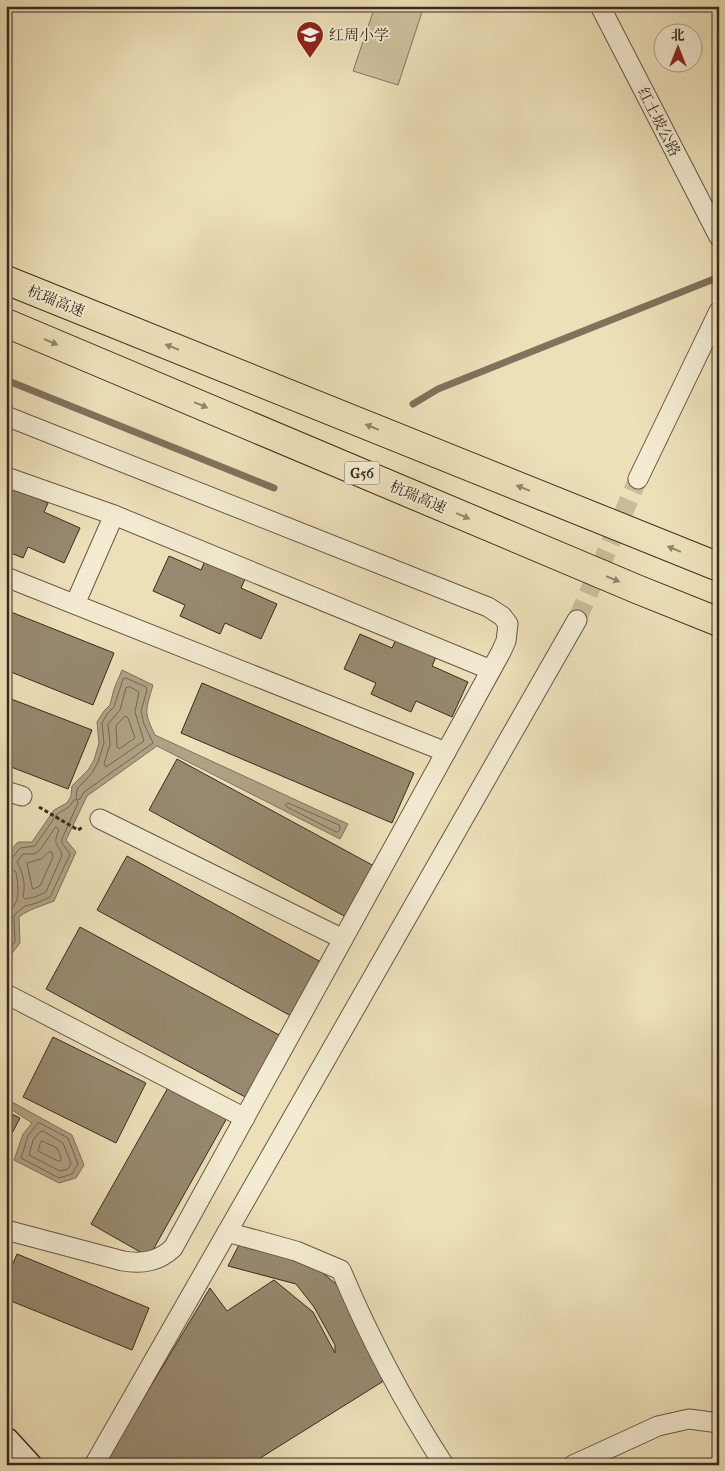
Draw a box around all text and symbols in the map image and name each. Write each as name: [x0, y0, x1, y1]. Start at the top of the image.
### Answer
school or university icon: 红周小学: [295, 20, 325, 59]
north arrow: [652, 22, 702, 72]
place label: 红周小学: [329, 26, 389, 44]
text: 北: [671, 27, 685, 44]
street label: 红土坡公路: [634, 84, 684, 160]
street label: 杭瑞高速: [25, 281, 87, 321]
one-way arrow: [44, 339, 58, 347]
one-way arrow: [165, 343, 180, 350]
one-way arrow: [194, 402, 208, 410]
one-way arrow: [365, 423, 379, 431]
road number: G56: [344, 462, 380, 484]
street label: 杭瑞高速: [387, 477, 449, 517]
one-way arrow: [515, 484, 530, 492]
one-way arrow: [456, 513, 471, 521]
one-way arrow: [666, 544, 681, 552]
one-way arrow: [606, 576, 620, 584]

